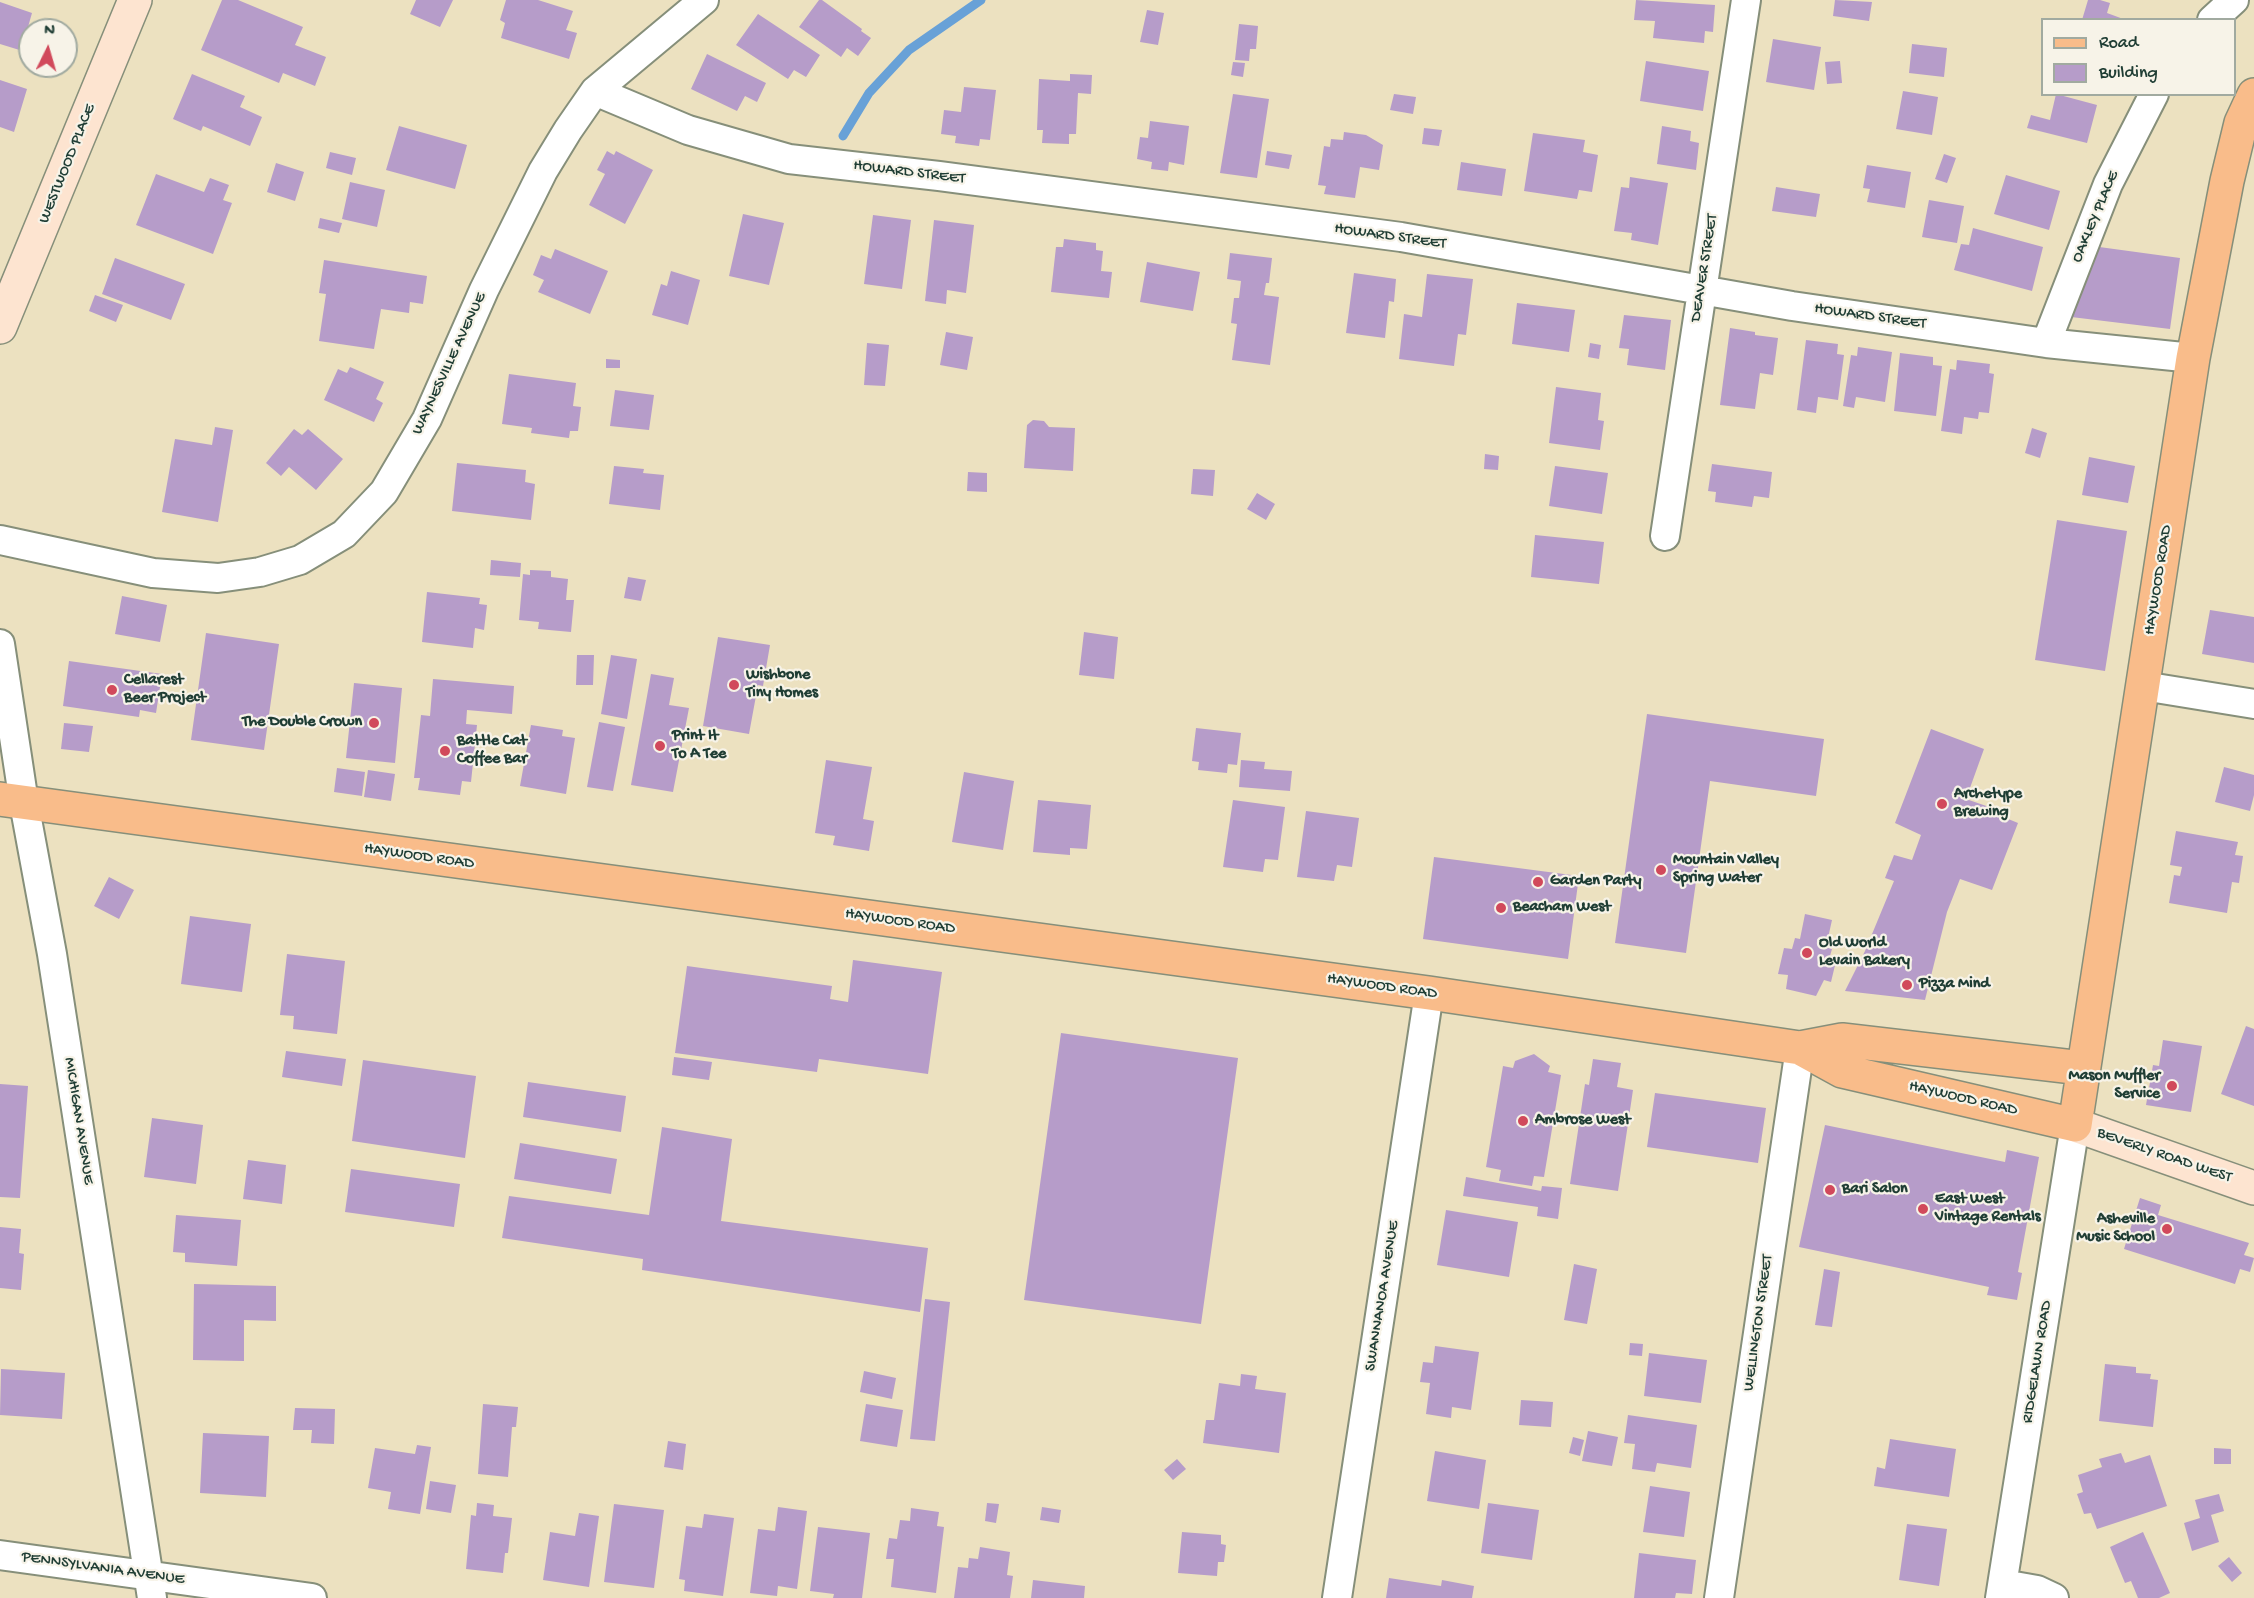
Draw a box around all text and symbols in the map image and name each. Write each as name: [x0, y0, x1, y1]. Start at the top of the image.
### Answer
north arrow: [18, 18, 78, 78]
legend: [2041, 18, 2236, 96]
text: N: [43, 22, 55, 41]
text: Road: [2099, 33, 2138, 54]
text: Building: [2099, 63, 2158, 84]
street label: WESTWOOD PLACE: [35, 102, 101, 226]
street label: HOWARD STREET: [852, 157, 966, 189]
street label: OAKLEY PLACE: [2068, 168, 2124, 266]
street label: DEAVER STREET: [1687, 213, 1723, 323]
street label: HOWARD STREET: [1333, 220, 1447, 254]
street label: WAYNESVILLE AVENUE: [409, 290, 491, 438]
street label: HOWARD STREET: [1813, 300, 1927, 334]
street label: HAYWOOD ROAD: [2141, 524, 2177, 636]
place label: Wishbone Tiny Homes: [746, 666, 818, 704]
place label: Cellarest Beer Project: [124, 671, 206, 709]
marker: Wishbone Tiny Homes: [727, 678, 741, 692]
marker: Cellarest Beer Project: [105, 683, 119, 697]
place label: The Double Crown: [242, 713, 362, 733]
marker: The Double Crown: [367, 716, 381, 730]
place label: Print It To A Tee: [672, 727, 726, 765]
place label: Battle Cat Coffee Bar: [457, 732, 527, 770]
marker: Print It To A Tee: [653, 739, 667, 753]
marker: Battle Cat Coffee Bar: [438, 744, 452, 758]
place label: Archetype Brewing: [1954, 785, 2022, 823]
marker: Archetype Brewing: [1935, 797, 1949, 811]
street label: HAYWOOD ROAD: [363, 840, 475, 874]
place label: Mountain Valley Spring Water: [1673, 851, 1779, 889]
marker: Mountain Valley Spring Water: [1654, 863, 1668, 877]
place label: Garden Party: [1550, 872, 1641, 892]
marker: Garden Party: [1531, 875, 1545, 889]
place label: Beacham West: [1513, 898, 1611, 918]
marker: Beacham West: [1494, 901, 1508, 915]
street label: HAYWOOD ROAD: [844, 905, 956, 939]
place label: Old World Levain Bakery: [1819, 934, 1910, 972]
marker: Old World Levain Bakery: [1800, 946, 1814, 960]
street label: HAYWOOD ROAD: [1326, 970, 1438, 1004]
place label: Pizza Mind: [1919, 975, 1990, 995]
marker: Pizza Mind: [1900, 978, 1914, 992]
street label: MICHIGAN AVENUE: [58, 1056, 98, 1186]
place label: Mason Muffler Service: [2069, 1067, 2160, 1105]
street label: HAYWOOD ROAD: [1907, 1077, 2019, 1121]
marker: Mason Muffler Service: [2165, 1079, 2179, 1093]
place label: Ambrose West: [1535, 1111, 1630, 1131]
marker: Ambrose West: [1516, 1114, 1530, 1128]
street label: BEVERLY ROAD WEST: [2094, 1124, 2234, 1188]
place label: Bari Salon: [1842, 1180, 1908, 1200]
marker: Bari Salon: [1823, 1183, 1837, 1197]
place label: East West Vintage Rentals: [1935, 1190, 2041, 1228]
marker: East West Vintage Rentals: [1916, 1202, 1930, 1216]
place label: Asheville Music School: [2076, 1210, 2155, 1248]
street label: SWANNANOA AVENUE: [1362, 1219, 1404, 1373]
marker: Asheville Music School: [2160, 1222, 2174, 1236]
street label: WELLINGTON STREET: [1740, 1253, 1778, 1393]
street label: RIDGELAWN ROAD: [2019, 1299, 2057, 1425]
street label: PENNSYLVANIA AVENUE: [20, 1548, 186, 1590]

